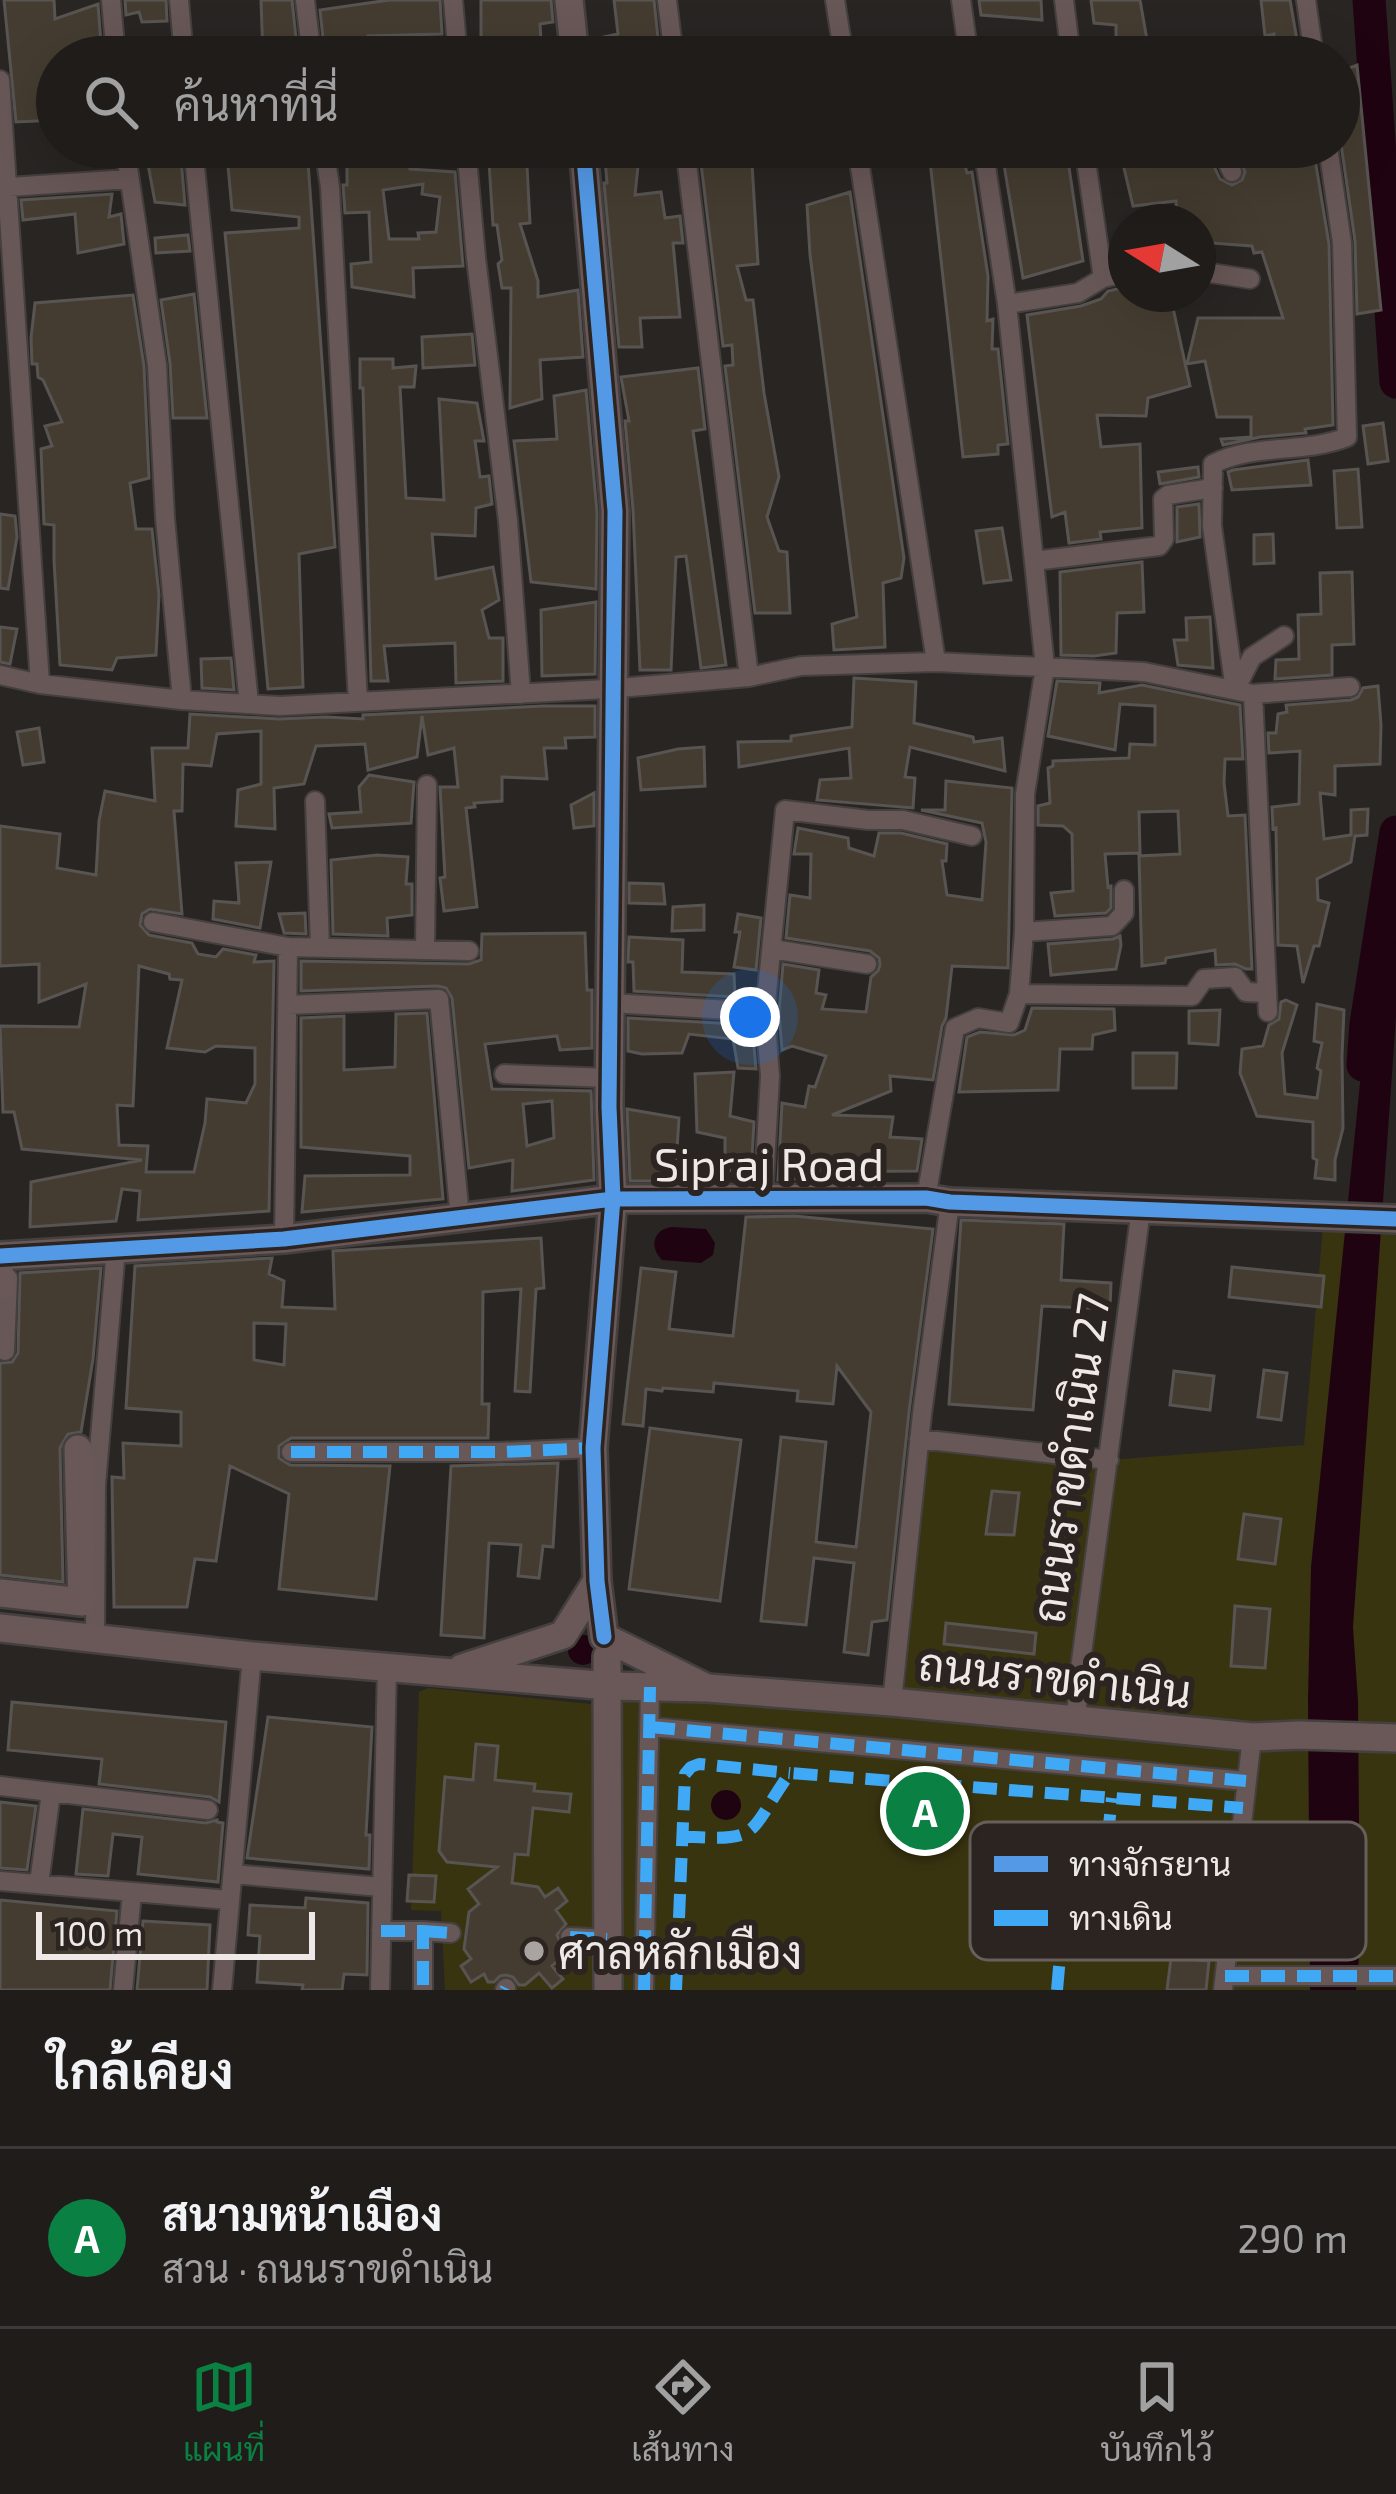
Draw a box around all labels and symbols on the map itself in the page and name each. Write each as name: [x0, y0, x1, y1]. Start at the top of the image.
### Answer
north arrow: [1108, 204, 1216, 312]
your location: [720, 987, 780, 1047]
street label: Sipraj Road: [654, 1136, 884, 1191]
street label: ถนนราขดำเนิน 27: [1019, 1290, 1119, 1626]
street label: ถนนราขดำเนิน: [916, 1635, 1194, 1717]
pin: A: [886, 1766, 964, 1856]
legend: [970, 1822, 1366, 1960]
text: ทางจักรยาน: [1069, 1843, 1231, 1883]
text: ทางเดิน: [1069, 1897, 1172, 1937]
scale bar: [36, 1906, 315, 1959]
place label: ศาลหลักเมือง: [558, 1924, 802, 1978]
marker: ศาลหลักเมือง: [521, 1938, 547, 1964]

